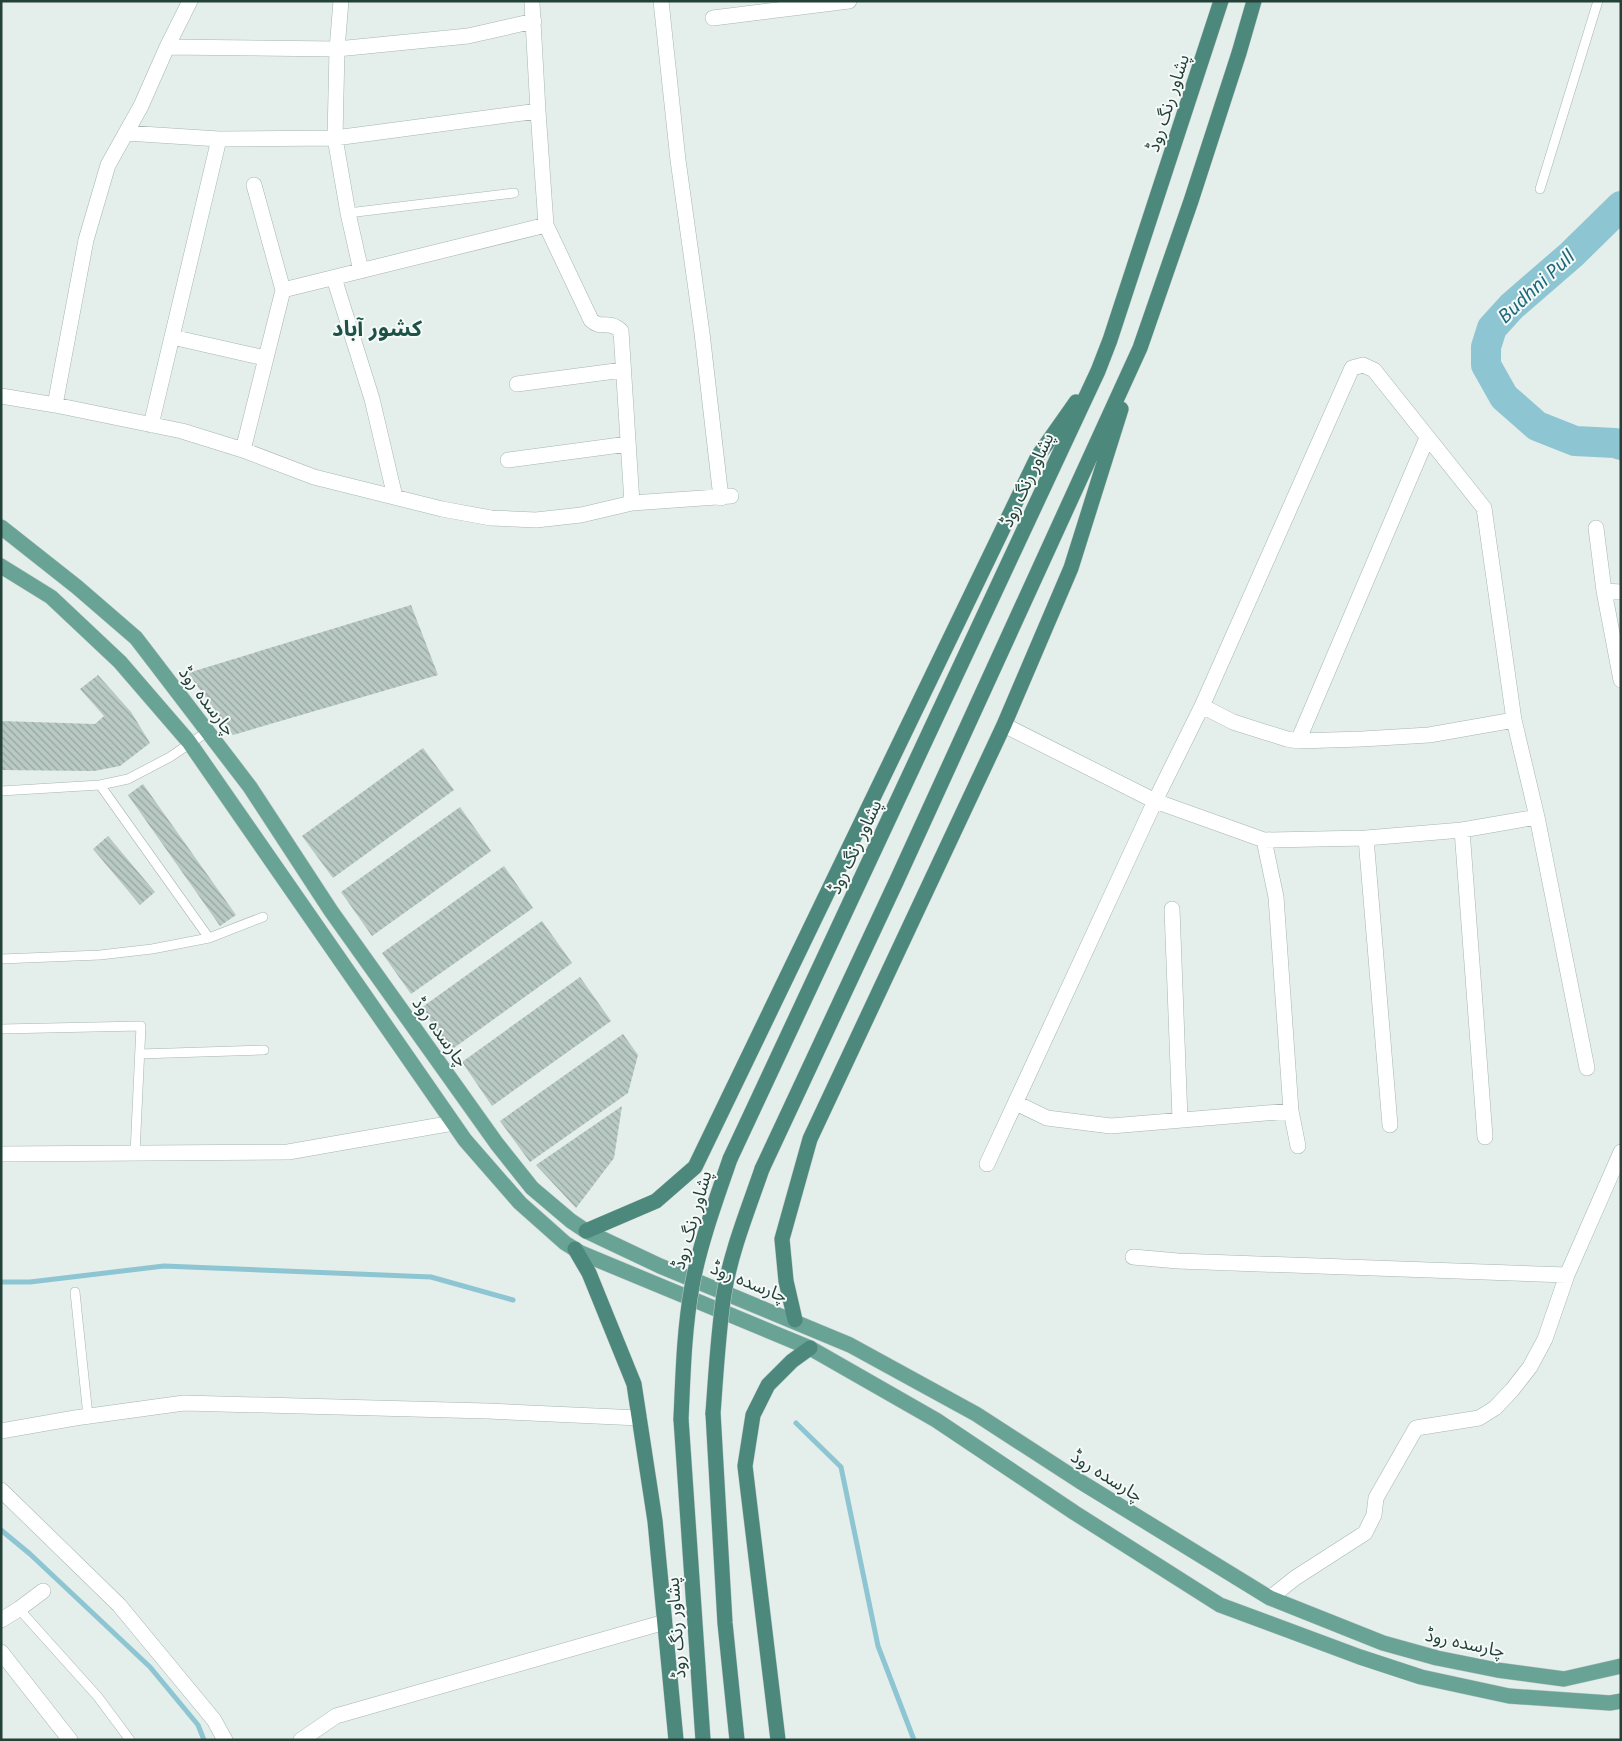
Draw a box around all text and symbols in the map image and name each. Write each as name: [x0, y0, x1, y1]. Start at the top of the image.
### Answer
street label: پشاور رنگ روڈ: [1140, 51, 1194, 155]
water label: Budhni Pull: [1492, 243, 1581, 329]
district label: کشور آباد: [332, 312, 423, 342]
street label: پشاور رنگ روڈ: [994, 428, 1059, 531]
street label: چارسدہ روڈ: [174, 661, 242, 740]
street label: پشاور رنگ روڈ: [822, 795, 887, 898]
street label: چارسدہ روڈ: [407, 992, 474, 1071]
street label: پشاور رنگ روڈ: [665, 1168, 717, 1272]
street label: چارسدہ روڈ: [707, 1255, 791, 1307]
street label: چارسدہ روڈ: [1067, 1444, 1148, 1507]
street label: پشاور رنگ روڈ: [659, 1577, 691, 1680]
street label: چارسدہ روڈ: [1423, 1622, 1507, 1662]

